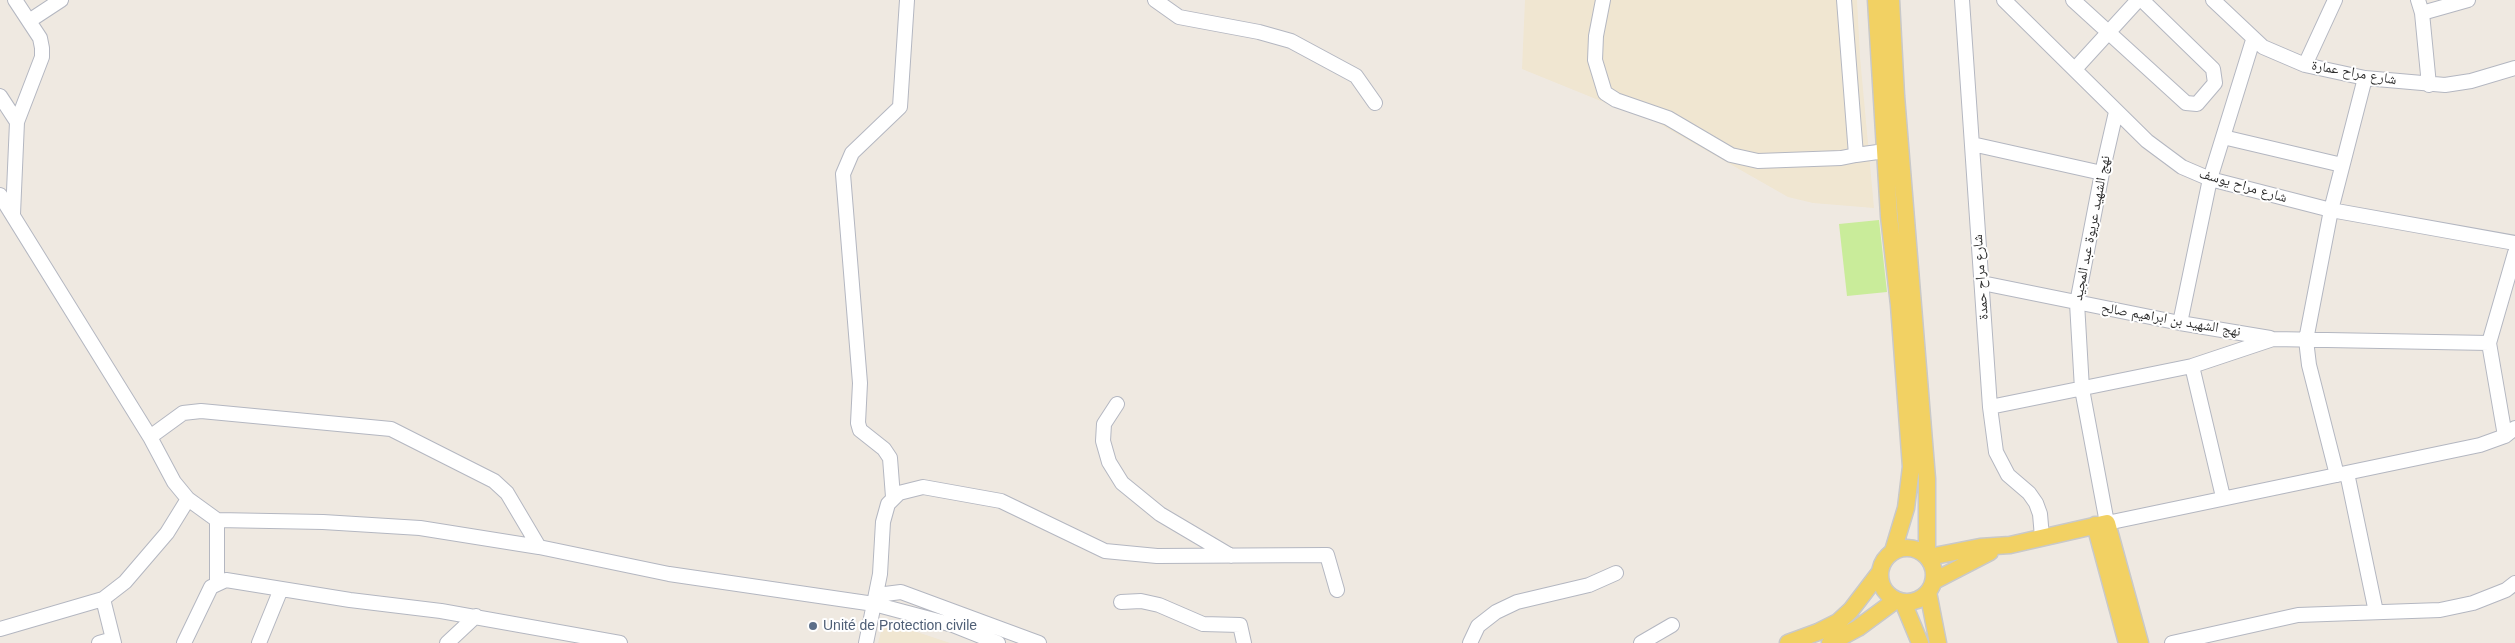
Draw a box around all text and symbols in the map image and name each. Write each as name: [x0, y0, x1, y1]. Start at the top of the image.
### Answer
street label: شارع مراح عمارة: [2310, 57, 2398, 89]
street label: نهج الشهيد عريوة عبد المجيد: [2070, 154, 2114, 302]
street label: شارع مراح يوسف: [2197, 165, 2289, 207]
street label: شارع مراح حمدة: [1970, 234, 1992, 320]
street label: نهج الشهيد بن ابراهيم صالح: [2100, 299, 2242, 341]
place label: Unité de Protection civile: [823, 618, 977, 634]
marker: Unité de Protection civile: [807, 620, 819, 632]

